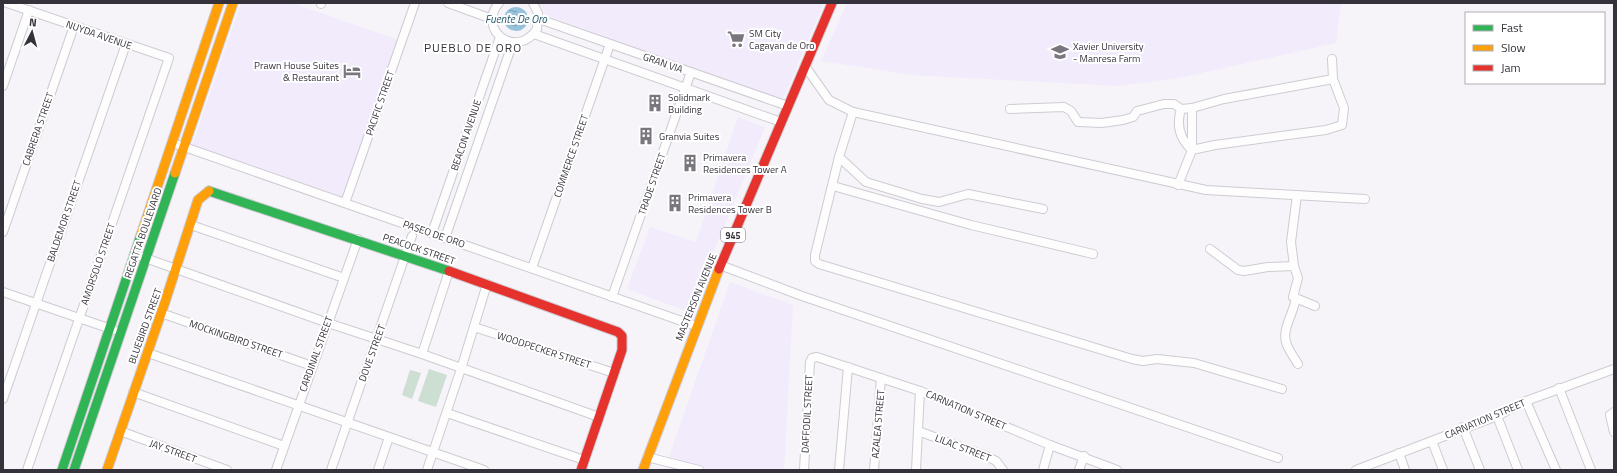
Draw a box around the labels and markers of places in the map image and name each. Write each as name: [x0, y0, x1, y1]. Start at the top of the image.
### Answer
place label: SM City Cagayan de Oro: [749, 26, 815, 53]
supermarket icon: SM City Cagayan de Oro: [726, 29, 746, 49]
place label: Xavier University - Manresa Farm: [1073, 39, 1144, 66]
school or university icon: Xavier University - Manresa Farm: [1050, 42, 1070, 62]
place label: Prawn House Suites & Restaurant: [254, 58, 339, 85]
hotel icon: Prawn House Suites & Restaurant: [342, 61, 362, 81]
place label: Solidmark Building: [668, 90, 710, 117]
building icon: Solidmark Building: [645, 93, 665, 113]
building icon: Granvia Suites: [636, 126, 656, 146]
place label: Granvia Suites: [659, 129, 720, 144]
place label: Primavera Residences Tower A: [703, 150, 787, 177]
building icon: Primavera Residences Tower A: [680, 153, 700, 173]
place label: Primavera Residences Tower B: [688, 190, 772, 217]
building icon: Primavera Residences Tower B: [665, 193, 685, 213]

